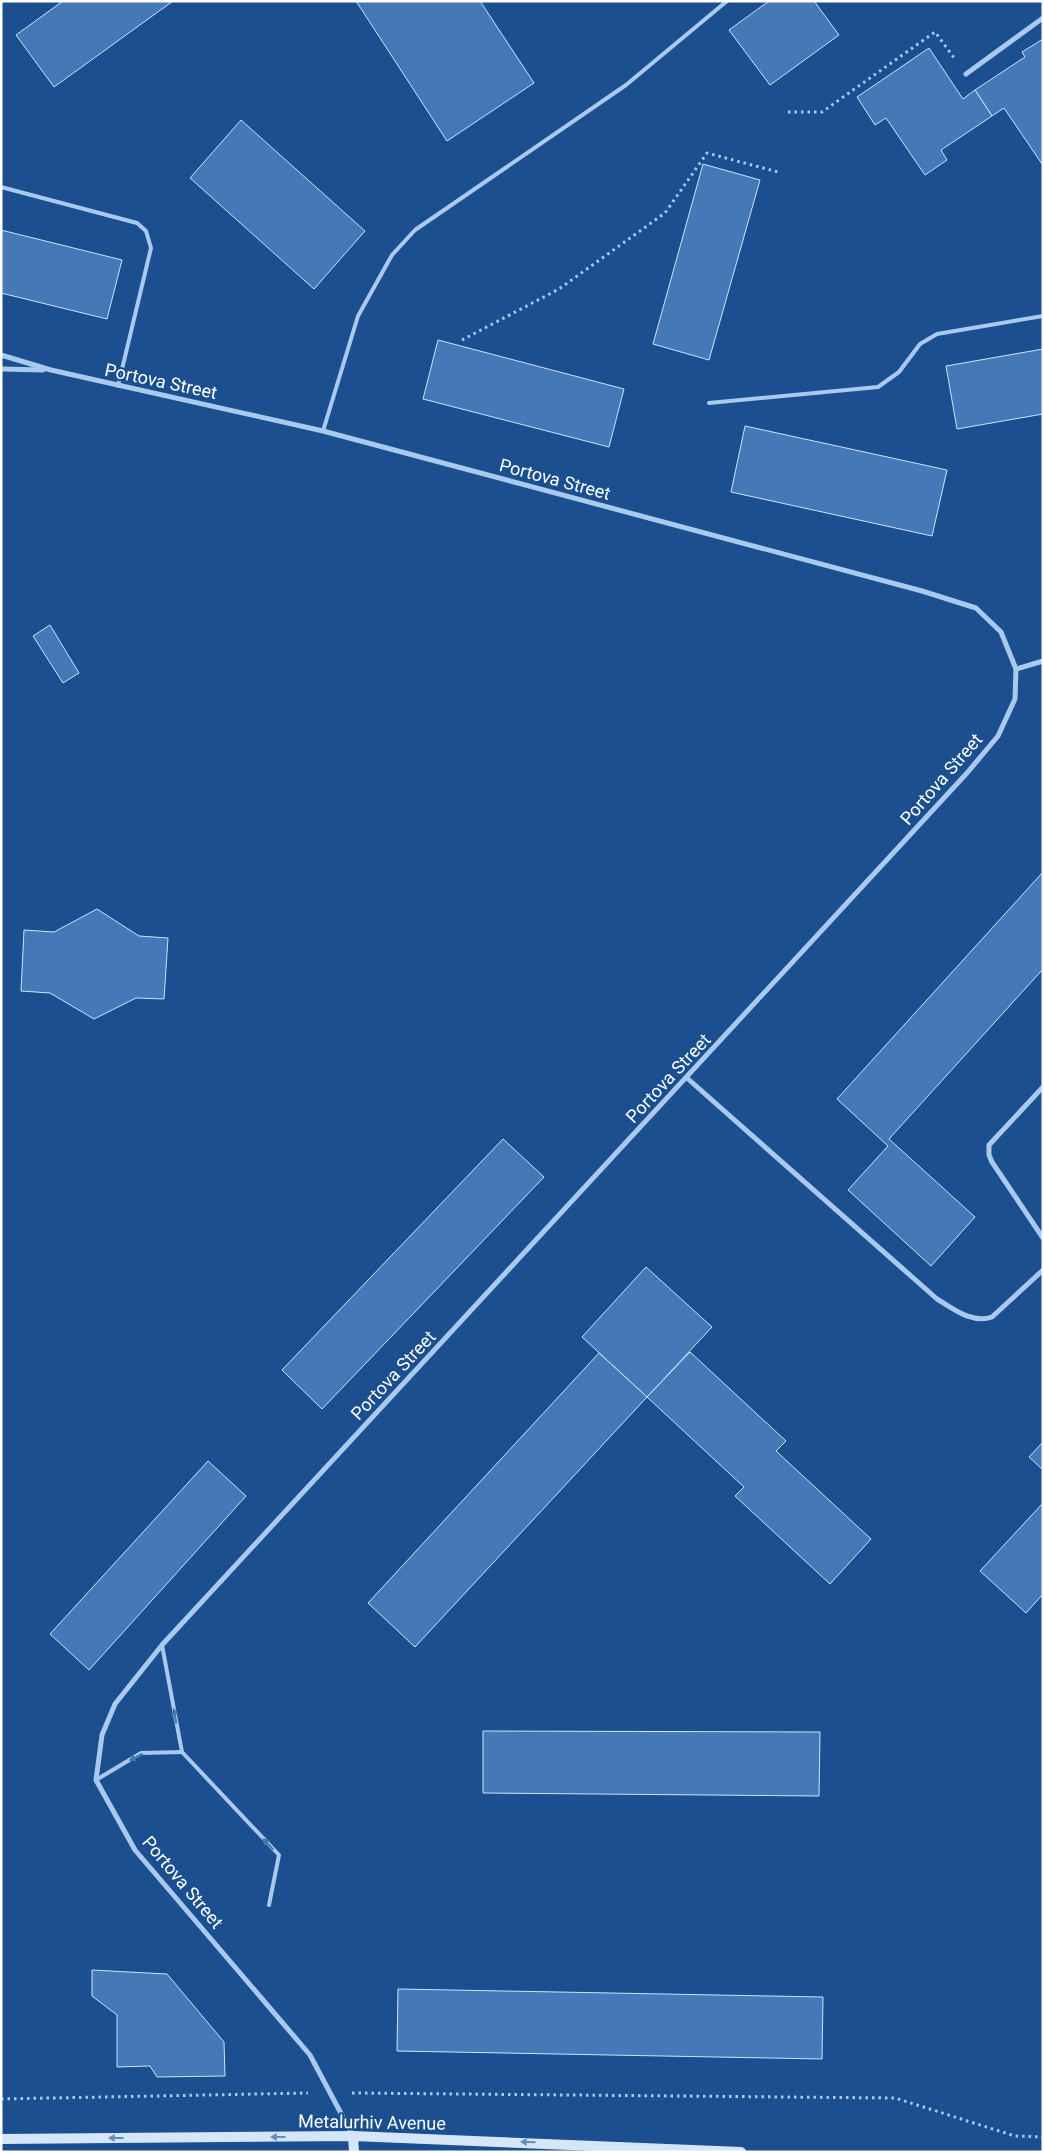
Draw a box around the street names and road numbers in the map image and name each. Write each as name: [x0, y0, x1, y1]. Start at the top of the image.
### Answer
street label: Portova Street: [103, 359, 219, 403]
street label: Portova Street: [497, 454, 613, 504]
street label: Portova Street: [896, 729, 986, 829]
street label: Portova Street: [621, 1029, 715, 1127]
street label: Portova Street: [346, 1326, 440, 1424]
street label: Portova Street: [138, 1831, 228, 1933]
street label: Metalurhiv Avenue: [298, 2110, 446, 2134]

